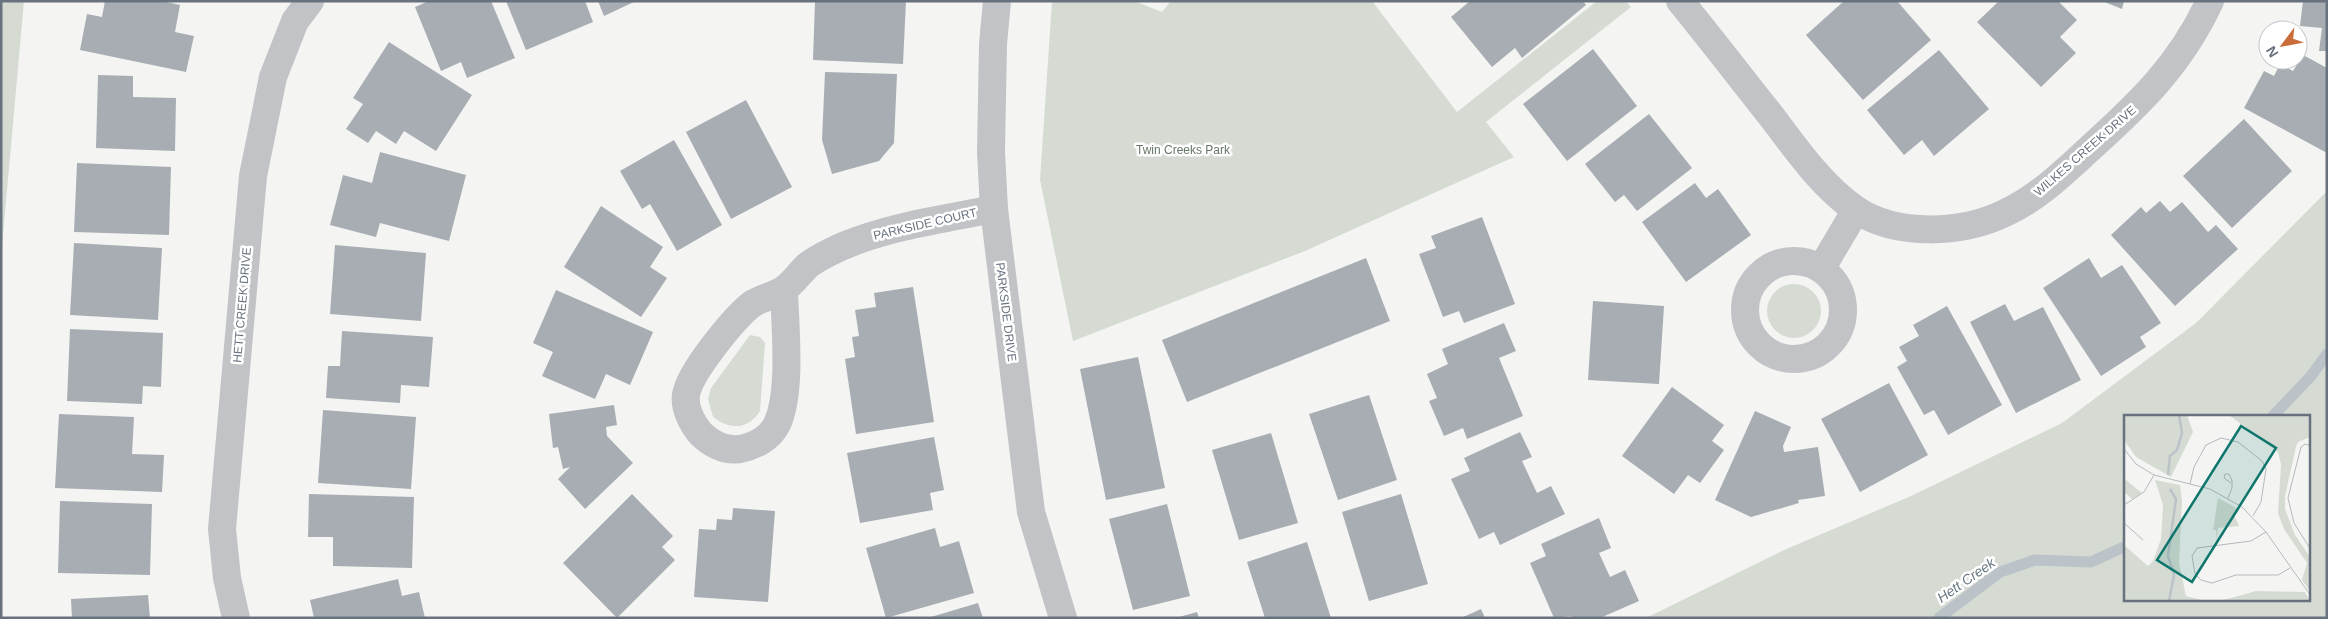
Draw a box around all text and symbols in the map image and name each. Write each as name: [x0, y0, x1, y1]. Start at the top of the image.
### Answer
north arrow: [2258, 20, 2308, 70]
text: N: [2263, 43, 2281, 60]
street label: WILKES CREEK DRIVE: [2031, 103, 2139, 199]
park label: Twin Creeks Park: [1136, 143, 1231, 157]
street label: PARKSIDE COURT: [872, 205, 979, 243]
street label: HETT CREEK DRIVE: [230, 247, 254, 363]
street label: PARKSIDE DRIVE: [993, 262, 1019, 362]
inset map: [2124, 415, 2310, 602]
water label: Hett Creek: [1934, 554, 1999, 606]

